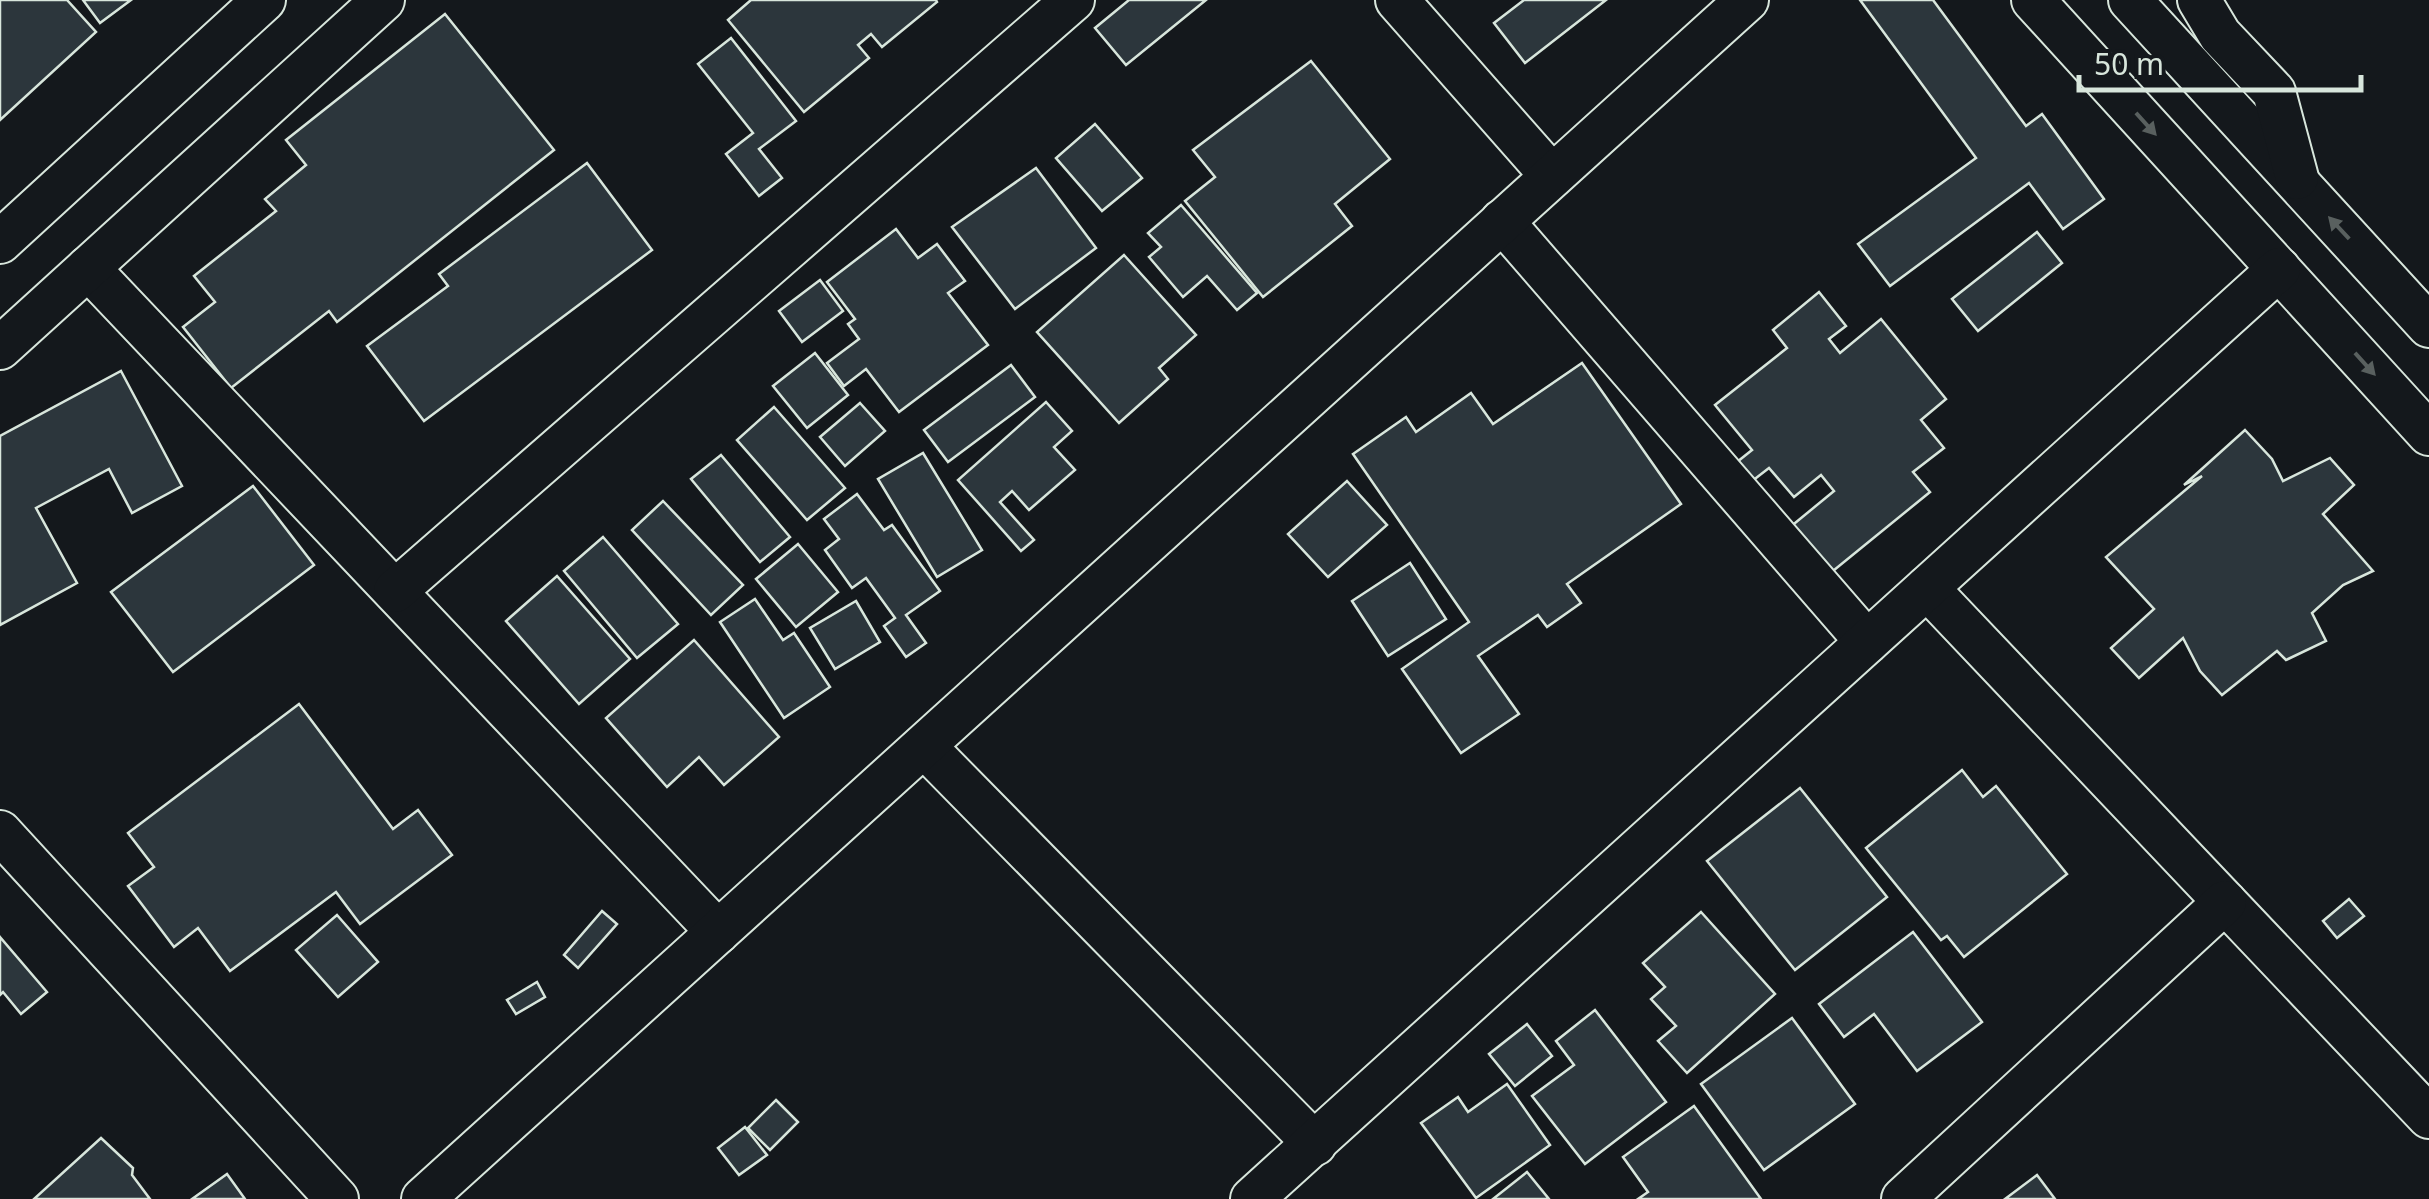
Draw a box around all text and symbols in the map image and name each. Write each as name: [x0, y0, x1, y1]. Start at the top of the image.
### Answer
scale bar: [2079, 30, 2362, 92]
text: 50 m: [2094, 43, 2164, 84]
one-way arrow: [2134, 112, 2157, 136]
one-way arrow: [2329, 216, 2351, 241]
one-way arrow: [2353, 352, 2376, 376]

